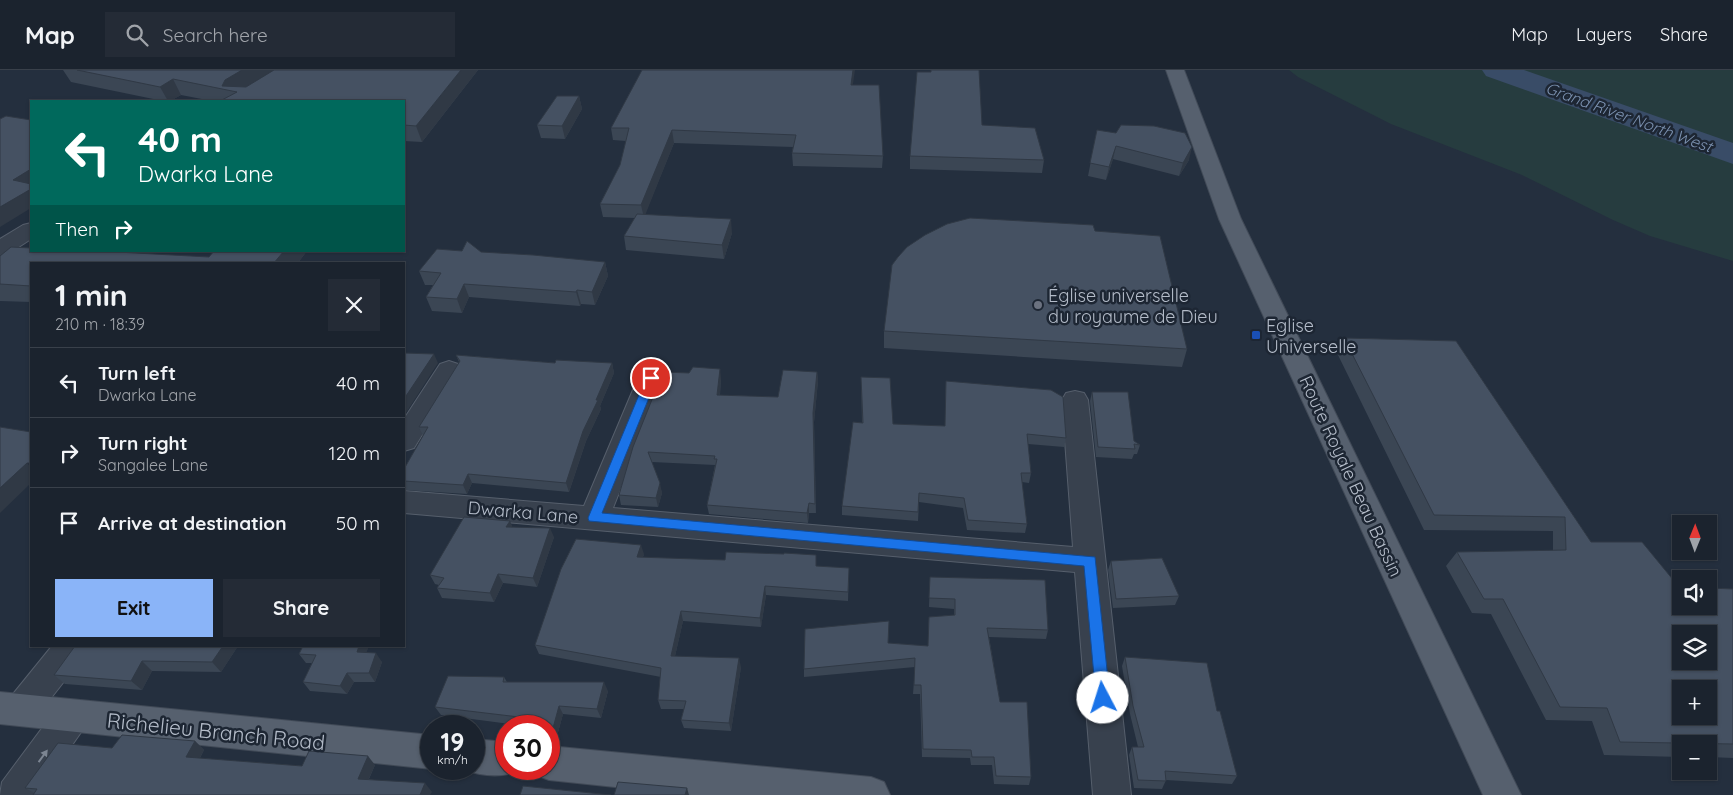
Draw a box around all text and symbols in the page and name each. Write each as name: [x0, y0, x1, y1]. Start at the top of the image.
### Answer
search box: [105, 12, 455, 57]
text: Map: [25, 20, 75, 50]
icon: search: [123, 21, 151, 49]
text: Search here: [163, 23, 268, 47]
text: Map: [1511, 23, 1548, 46]
text: Layers: [1576, 23, 1632, 46]
text: Share: [1660, 23, 1708, 46]
water label: Grand River North West: [1543, 78, 1716, 157]
text: 40 m: [138, 117, 222, 161]
icon: left: [55, 120, 120, 185]
text: Dwarka Lane: [138, 160, 273, 188]
icon: right: [109, 215, 137, 243]
text: Then: [55, 217, 99, 241]
text: 1 min: [55, 276, 128, 314]
button: close: [328, 279, 380, 331]
place label: Église universelle du royaume de Dieu: [1048, 284, 1218, 328]
marker: Église universelle du royaume de Dieu: [1032, 299, 1044, 311]
text: 210 m · 18:39: [55, 314, 145, 334]
place label: Eglise Universelle: [1266, 314, 1357, 358]
marker: Eglise Universelle: [1250, 329, 1262, 341]
pin: [630, 357, 672, 399]
text: Turn left: [98, 361, 176, 385]
icon: arrive: [637, 364, 665, 392]
icon: left: [55, 369, 83, 397]
text: 40 m: [336, 371, 380, 395]
street label: Route Royale Beau Bassin: [1294, 372, 1408, 580]
text: Dwarka Lane: [98, 385, 197, 405]
text: Turn right: [98, 431, 187, 455]
icon: right: [55, 439, 83, 467]
text: 120 m: [329, 441, 380, 465]
text: Sangalee Lane: [98, 455, 208, 475]
street label: Dwarka Lane: [467, 496, 579, 528]
icon: arrive: [55, 509, 83, 537]
text: Arrive at destination: [98, 511, 287, 535]
text: 50 m: [336, 511, 380, 535]
north arrow: [1672, 515, 1718, 560]
map controls: [1672, 515, 1717, 780]
button: sound: [1672, 570, 1717, 615]
button: Exit: [55, 579, 213, 637]
button: Share: [223, 579, 380, 637]
button: layers: [1672, 625, 1717, 670]
position arrow: [1076, 671, 1128, 723]
button: +: [1672, 680, 1717, 725]
street label: Richelieu Branch Road: [106, 707, 326, 755]
speed limit sign: 30: [495, 715, 560, 780]
text: 19: [441, 726, 464, 757]
button: −: [1672, 735, 1717, 780]
one-way arrow: [38, 749, 48, 763]
text: km/h: [437, 752, 468, 767]

